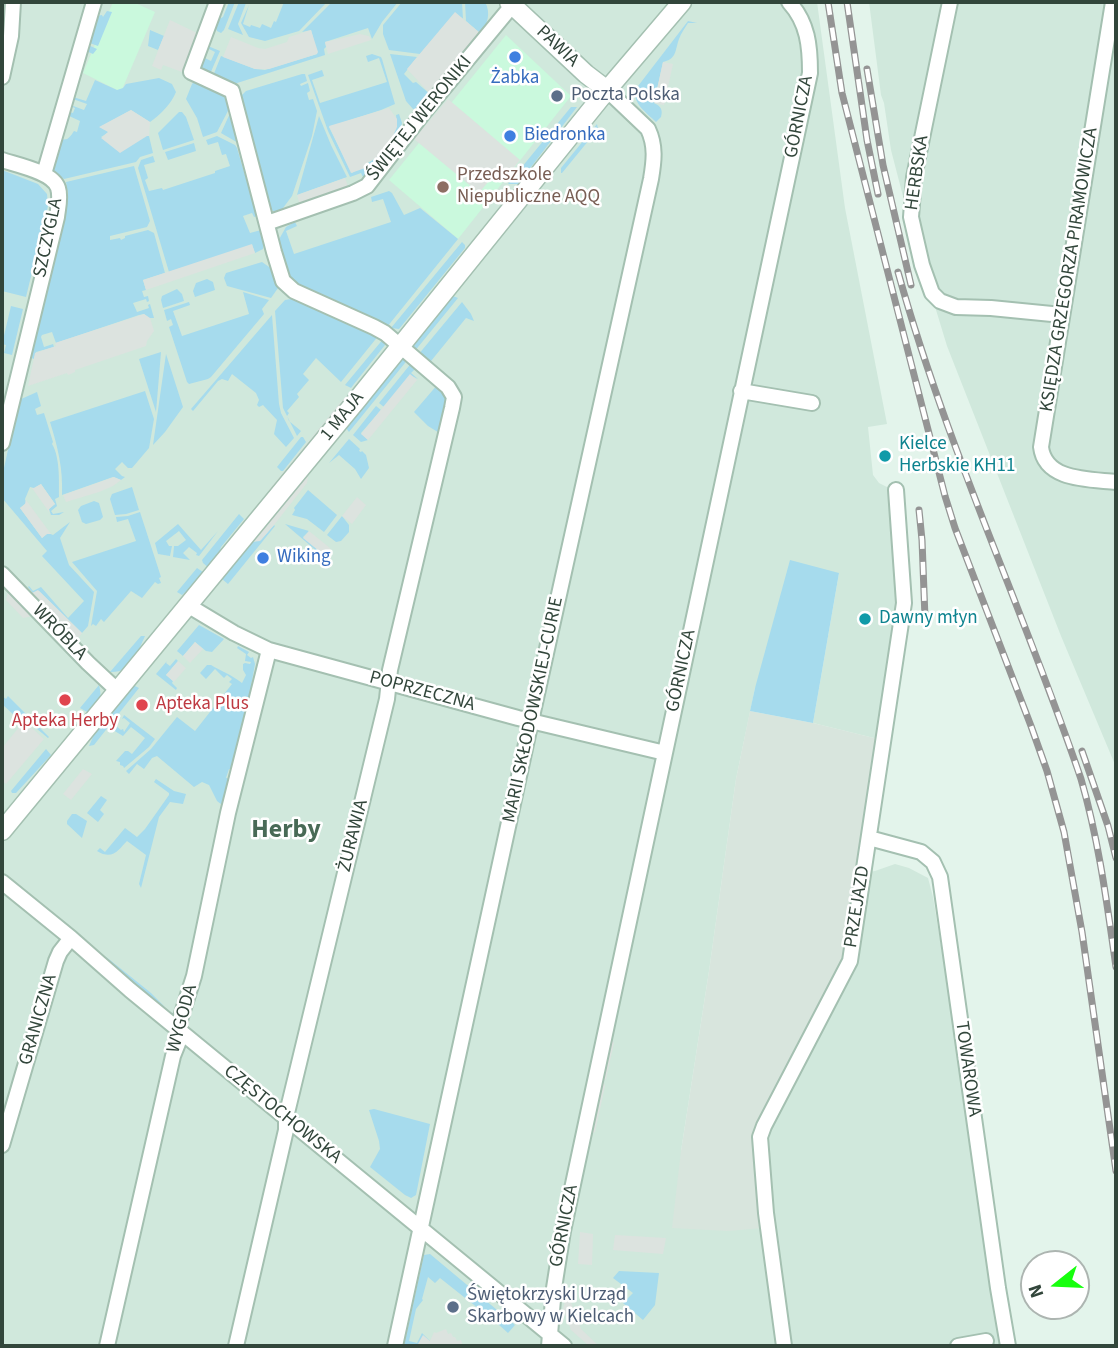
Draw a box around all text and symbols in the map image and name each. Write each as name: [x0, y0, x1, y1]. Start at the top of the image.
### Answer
street label: PAWIA: [531, 21, 583, 73]
marker: Żabka: [507, 49, 523, 65]
street label: ŚWIĘTEJ WERONIKI: [362, 52, 478, 186]
place label: Żabka: [491, 68, 539, 90]
street label: GÓRNICZA: [781, 74, 819, 160]
place label: Poczta Polska: [571, 85, 680, 107]
marker: Poczta Polska: [549, 88, 565, 104]
place label: Biedronka: [524, 125, 606, 147]
street label: KSIĘDZA GRZEGORZA PIRAMOWICZA: [1036, 126, 1104, 414]
marker: Biedronka: [502, 128, 518, 144]
street label: HERBSKA: [901, 134, 935, 212]
place label: Przedszkole Niepubliczne AQQ: [457, 165, 600, 209]
marker: Przedszkole Niepubliczne AQQ: [435, 179, 451, 195]
street label: SZCZYGLA: [29, 196, 69, 280]
street label: 1 MAJA: [316, 388, 370, 446]
place label: Kielce Herbskie KH11: [899, 434, 1015, 478]
marker: Kielce Herbskie KH11: [877, 448, 893, 464]
place label: Wiking: [277, 547, 331, 569]
marker: Wiking: [255, 550, 271, 566]
street label: MARII SKŁODOWSKIEJ-CURIE: [499, 595, 569, 825]
street label: WRÓBLA: [27, 600, 91, 666]
place label: Dawny młyn: [879, 608, 978, 630]
marker: Dawny młyn: [857, 611, 873, 627]
street label: GÓRNICZA: [662, 628, 702, 714]
street label: POPRZECZNA: [367, 667, 477, 717]
marker: Apteka Herby: [57, 692, 73, 708]
place label: Apteka Plus: [156, 694, 249, 716]
marker: Apteka Plus: [134, 697, 150, 713]
place label: Apteka Herby: [12, 711, 118, 733]
street label: ŻURAWIA: [334, 798, 374, 874]
district label: Herby: [251, 815, 321, 847]
street label: PRZEJAZD: [840, 864, 876, 950]
street label: GRANICZNA: [15, 972, 63, 1068]
street label: WYGODA: [163, 982, 203, 1056]
street label: TOWAROWA: [949, 1020, 985, 1118]
street label: CZĘSTOCHOWSKA: [219, 1061, 345, 1169]
street label: GÓRNICZA: [546, 1183, 584, 1269]
north arrow: [1020, 1250, 1090, 1320]
text: N: [1022, 1281, 1051, 1301]
place label: Świętokrzyski Urząd Skarbowy w Kielcach: [467, 1285, 634, 1329]
marker: Świętokrzyski Urząd Skarbowy w Kielcach: [445, 1299, 461, 1315]

